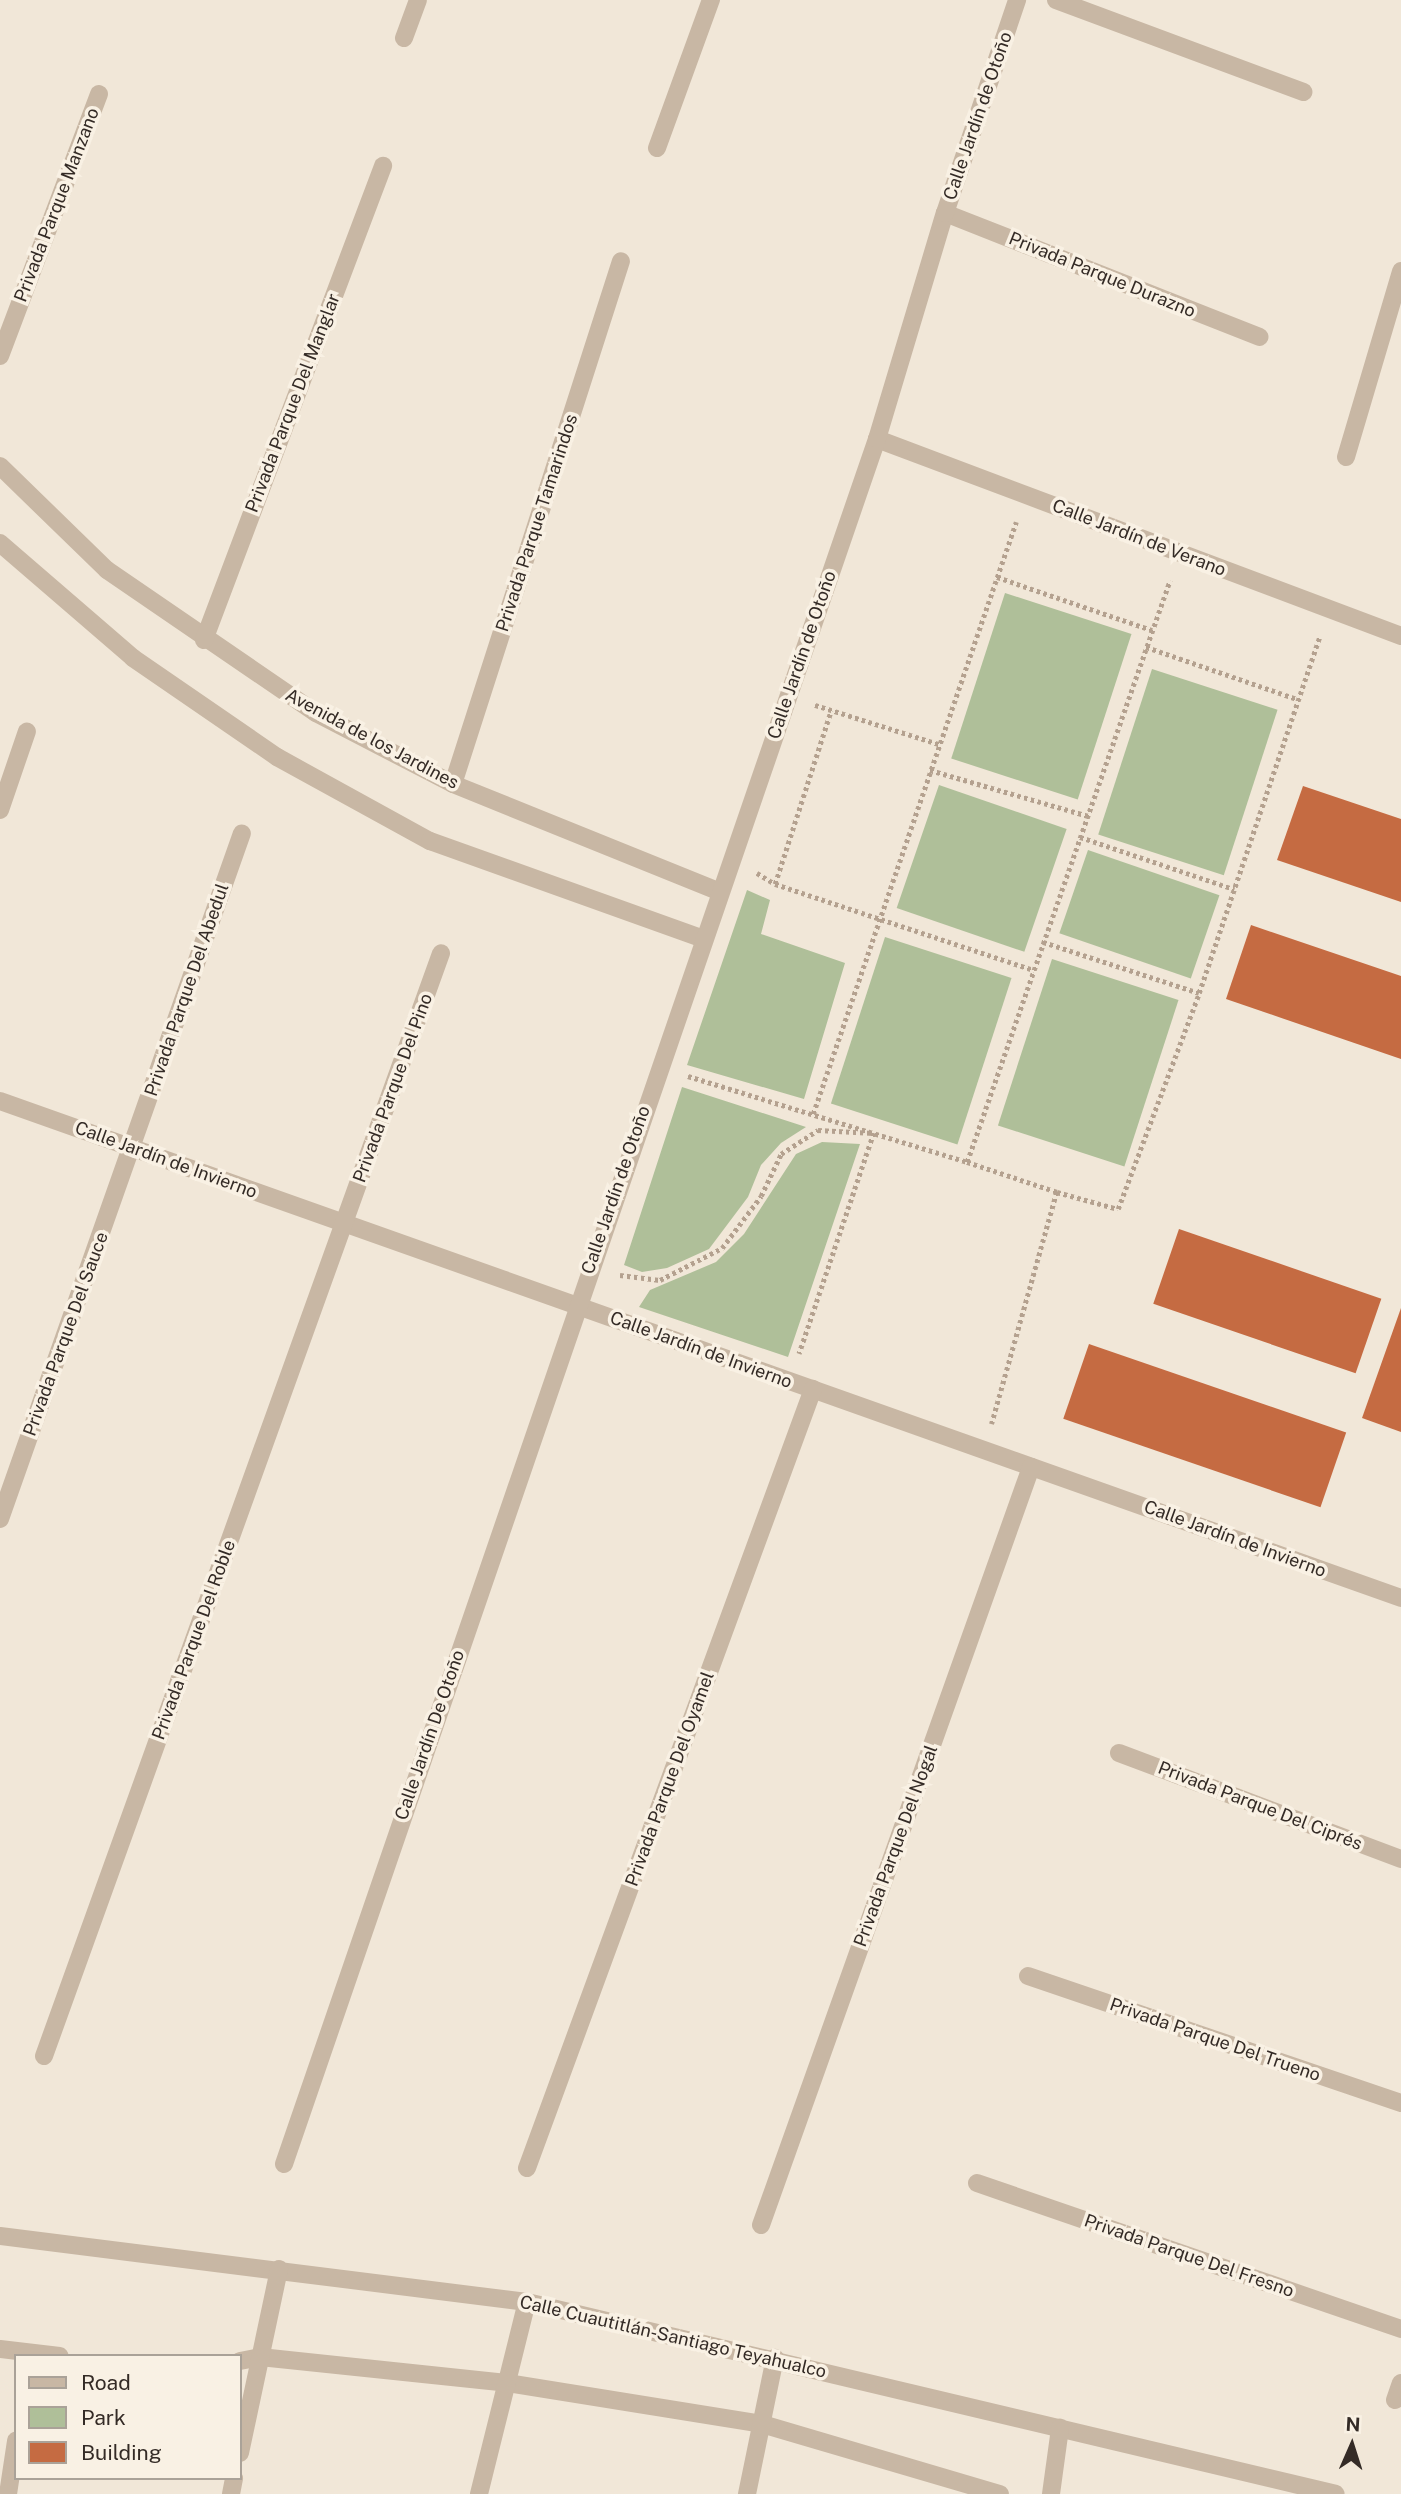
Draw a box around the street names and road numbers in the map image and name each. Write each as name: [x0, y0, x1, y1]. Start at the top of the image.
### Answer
street label: Calle Jardín de Otoño: [939, 29, 1017, 203]
street label: Privada Parque Manzano: [10, 105, 104, 305]
street label: Privada Parque Durazno: [1005, 228, 1199, 322]
street label: Privada Parque Del Manglar: [241, 290, 345, 516]
street label: Privada Parque Tamarindos: [492, 411, 582, 635]
street label: Calle Jardín de Verano: [1049, 495, 1229, 581]
street label: Calle Jardín de Otoño: [763, 568, 841, 742]
street label: Avenida de los Jardines: [282, 684, 462, 794]
street label: Privada Parque Del Abedul: [140, 881, 234, 1099]
street label: Privada Parque Del Pino: [349, 990, 437, 1186]
street label: Calle Jardín de Otoño: [577, 1103, 655, 1277]
street label: Calle Jardín de Invierno: [72, 1117, 260, 1203]
street label: Privada Parque Del Sauce: [19, 1229, 113, 1439]
street label: Calle Jardín de Invierno: [607, 1307, 795, 1393]
street label: Calle Jardín de Invierno: [1141, 1496, 1329, 1582]
street label: Privada Parque Del Roble: [148, 1537, 240, 1743]
street label: Calle Jardín De Otoño: [391, 1647, 469, 1823]
street label: Privada Parque Del Oyamel: [621, 1669, 719, 1889]
street label: Privada Parque Del Nogal: [849, 1742, 943, 1950]
street label: Privada Parque Del Ciprés: [1155, 1757, 1365, 1855]
street label: Privada Parque Del Trueno: [1107, 1994, 1323, 2086]
street label: Privada Parque Del Fresno: [1081, 2210, 1297, 2302]
street label: Calle Cuautitlán-Santiago Teyahualco: [518, 2291, 828, 2383]

